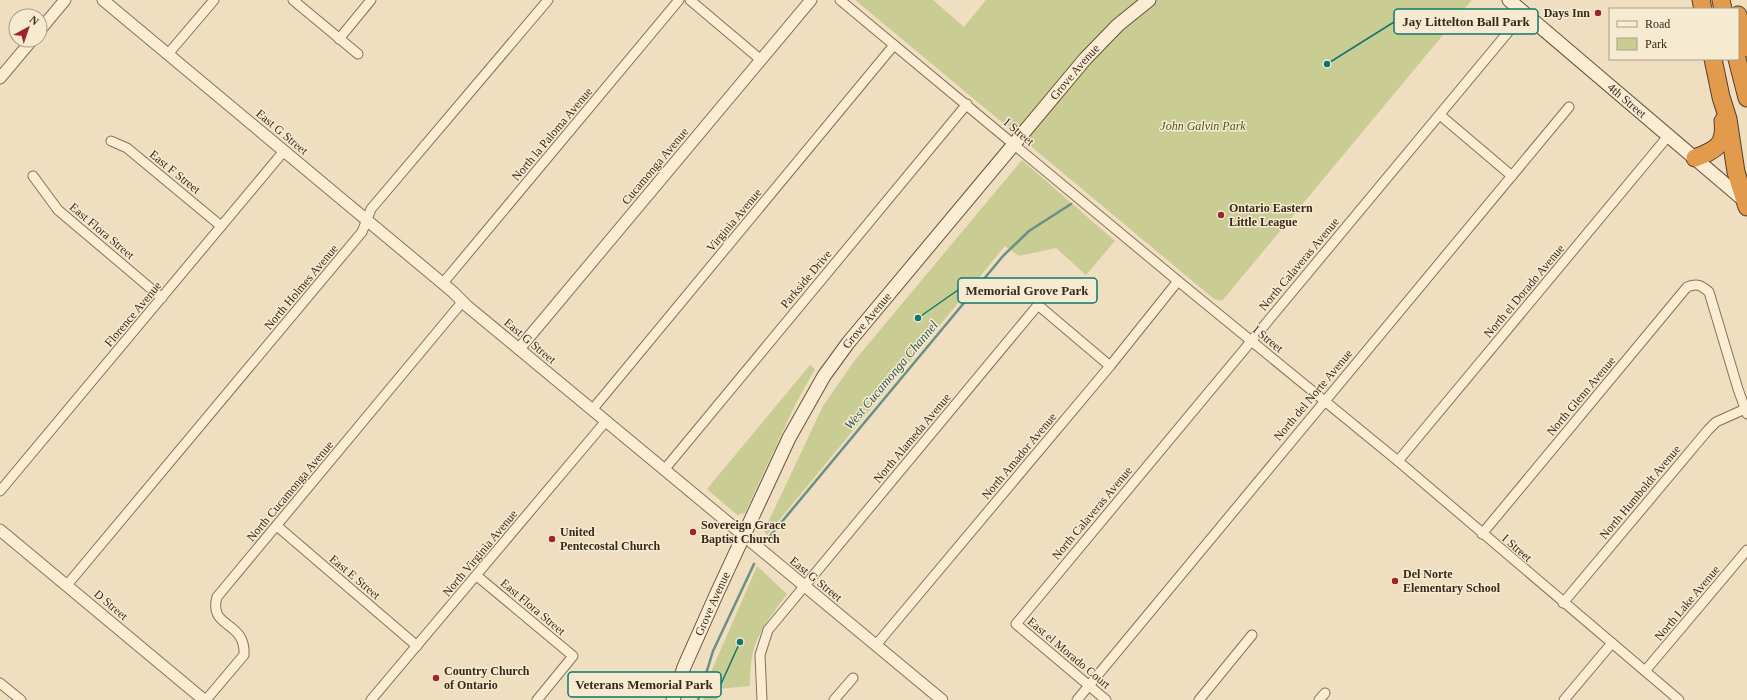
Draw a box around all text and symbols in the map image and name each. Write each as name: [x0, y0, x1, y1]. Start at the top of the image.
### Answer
place label: Days Inn: [1544, 6, 1590, 20]
north arrow: [8, 8, 48, 48]
marker: Days Inn: [1593, 8, 1603, 18]
legend: [1609, 8, 1739, 60]
callout: Jay Littelton Ball Park: [1394, 9, 1538, 34]
text: N: [28, 13, 41, 28]
text: Jay Littelton Ball Park: [1402, 14, 1531, 29]
text: Road: [1645, 17, 1670, 31]
text: Park: [1645, 37, 1667, 51]
street label: Grove Avenue: [1047, 41, 1102, 103]
street label: 4th Street: [1605, 80, 1650, 121]
street label: North la Paloma Avenue: [509, 85, 595, 183]
street label: East G Street: [253, 106, 311, 158]
street label: I Street: [1001, 115, 1037, 149]
park label: John Galvin Park: [1160, 119, 1246, 133]
street label: Cucamonga Avenue: [619, 125, 691, 207]
street label: East F Street: [147, 147, 204, 197]
street label: Virginia Avenue: [704, 186, 764, 254]
street label: East Flora Street: [67, 200, 138, 262]
place label: Ontario Eastern Little League: [1229, 201, 1313, 229]
marker: Ontario Eastern Little League: [1216, 210, 1226, 220]
street label: North Calaveras Avenue: [1256, 215, 1342, 313]
street label: North Holmes Avenue: [261, 241, 341, 333]
street label: North el Dorado Avenue: [1481, 242, 1567, 340]
street label: Parkside Drive: [778, 247, 834, 311]
callout: Memorial Grove Park: [958, 278, 1097, 303]
street label: Florence Avenue: [102, 279, 164, 349]
text: Memorial Grove Park: [965, 283, 1089, 298]
street label: Grove Avenue: [839, 290, 894, 351]
street label: East G Street: [501, 315, 559, 367]
water label: West Cucamonga Channel: [841, 317, 941, 432]
street label: I Street: [1250, 323, 1287, 356]
street label: North del Norte Avenue: [1271, 347, 1355, 443]
street label: North Glenn Avenue: [1544, 354, 1618, 438]
street label: North Alameda Avenue: [871, 390, 953, 486]
street label: North Amador Avenue: [979, 410, 1059, 502]
street label: North Cucamonga Avenue: [244, 438, 336, 544]
street label: North Humboldt Avenue: [1597, 442, 1683, 542]
street label: North Calaveras Avenue: [1049, 464, 1135, 562]
street label: North Virginia Avenue: [440, 507, 520, 599]
place label: Sovereign Grace Baptist Church: [701, 518, 786, 546]
place label: United Pentecostal Church: [560, 525, 660, 553]
marker: Sovereign Grace Baptist Church: [688, 527, 698, 537]
street label: I Street: [1499, 531, 1535, 565]
marker: United Pentecostal Church: [547, 534, 557, 544]
street label: East E Street: [327, 552, 384, 603]
street label: East G Street: [787, 554, 846, 605]
street label: North Lake Avenue: [1652, 563, 1722, 643]
place label: Del Norte Elementary School: [1403, 567, 1501, 595]
street label: Grove Avenue: [692, 570, 733, 638]
street label: East Flora Street: [498, 576, 569, 638]
marker: Del Norte Elementary School: [1390, 576, 1400, 586]
street label: D Street: [91, 587, 131, 624]
street label: East el Morado Court: [1025, 614, 1114, 692]
place label: Country Church of Ontario: [444, 664, 530, 692]
callout: Veterans Memorial Park: [568, 672, 721, 697]
marker: Country Church of Ontario: [431, 673, 441, 683]
text: Veterans Memorial Park: [575, 677, 713, 692]

